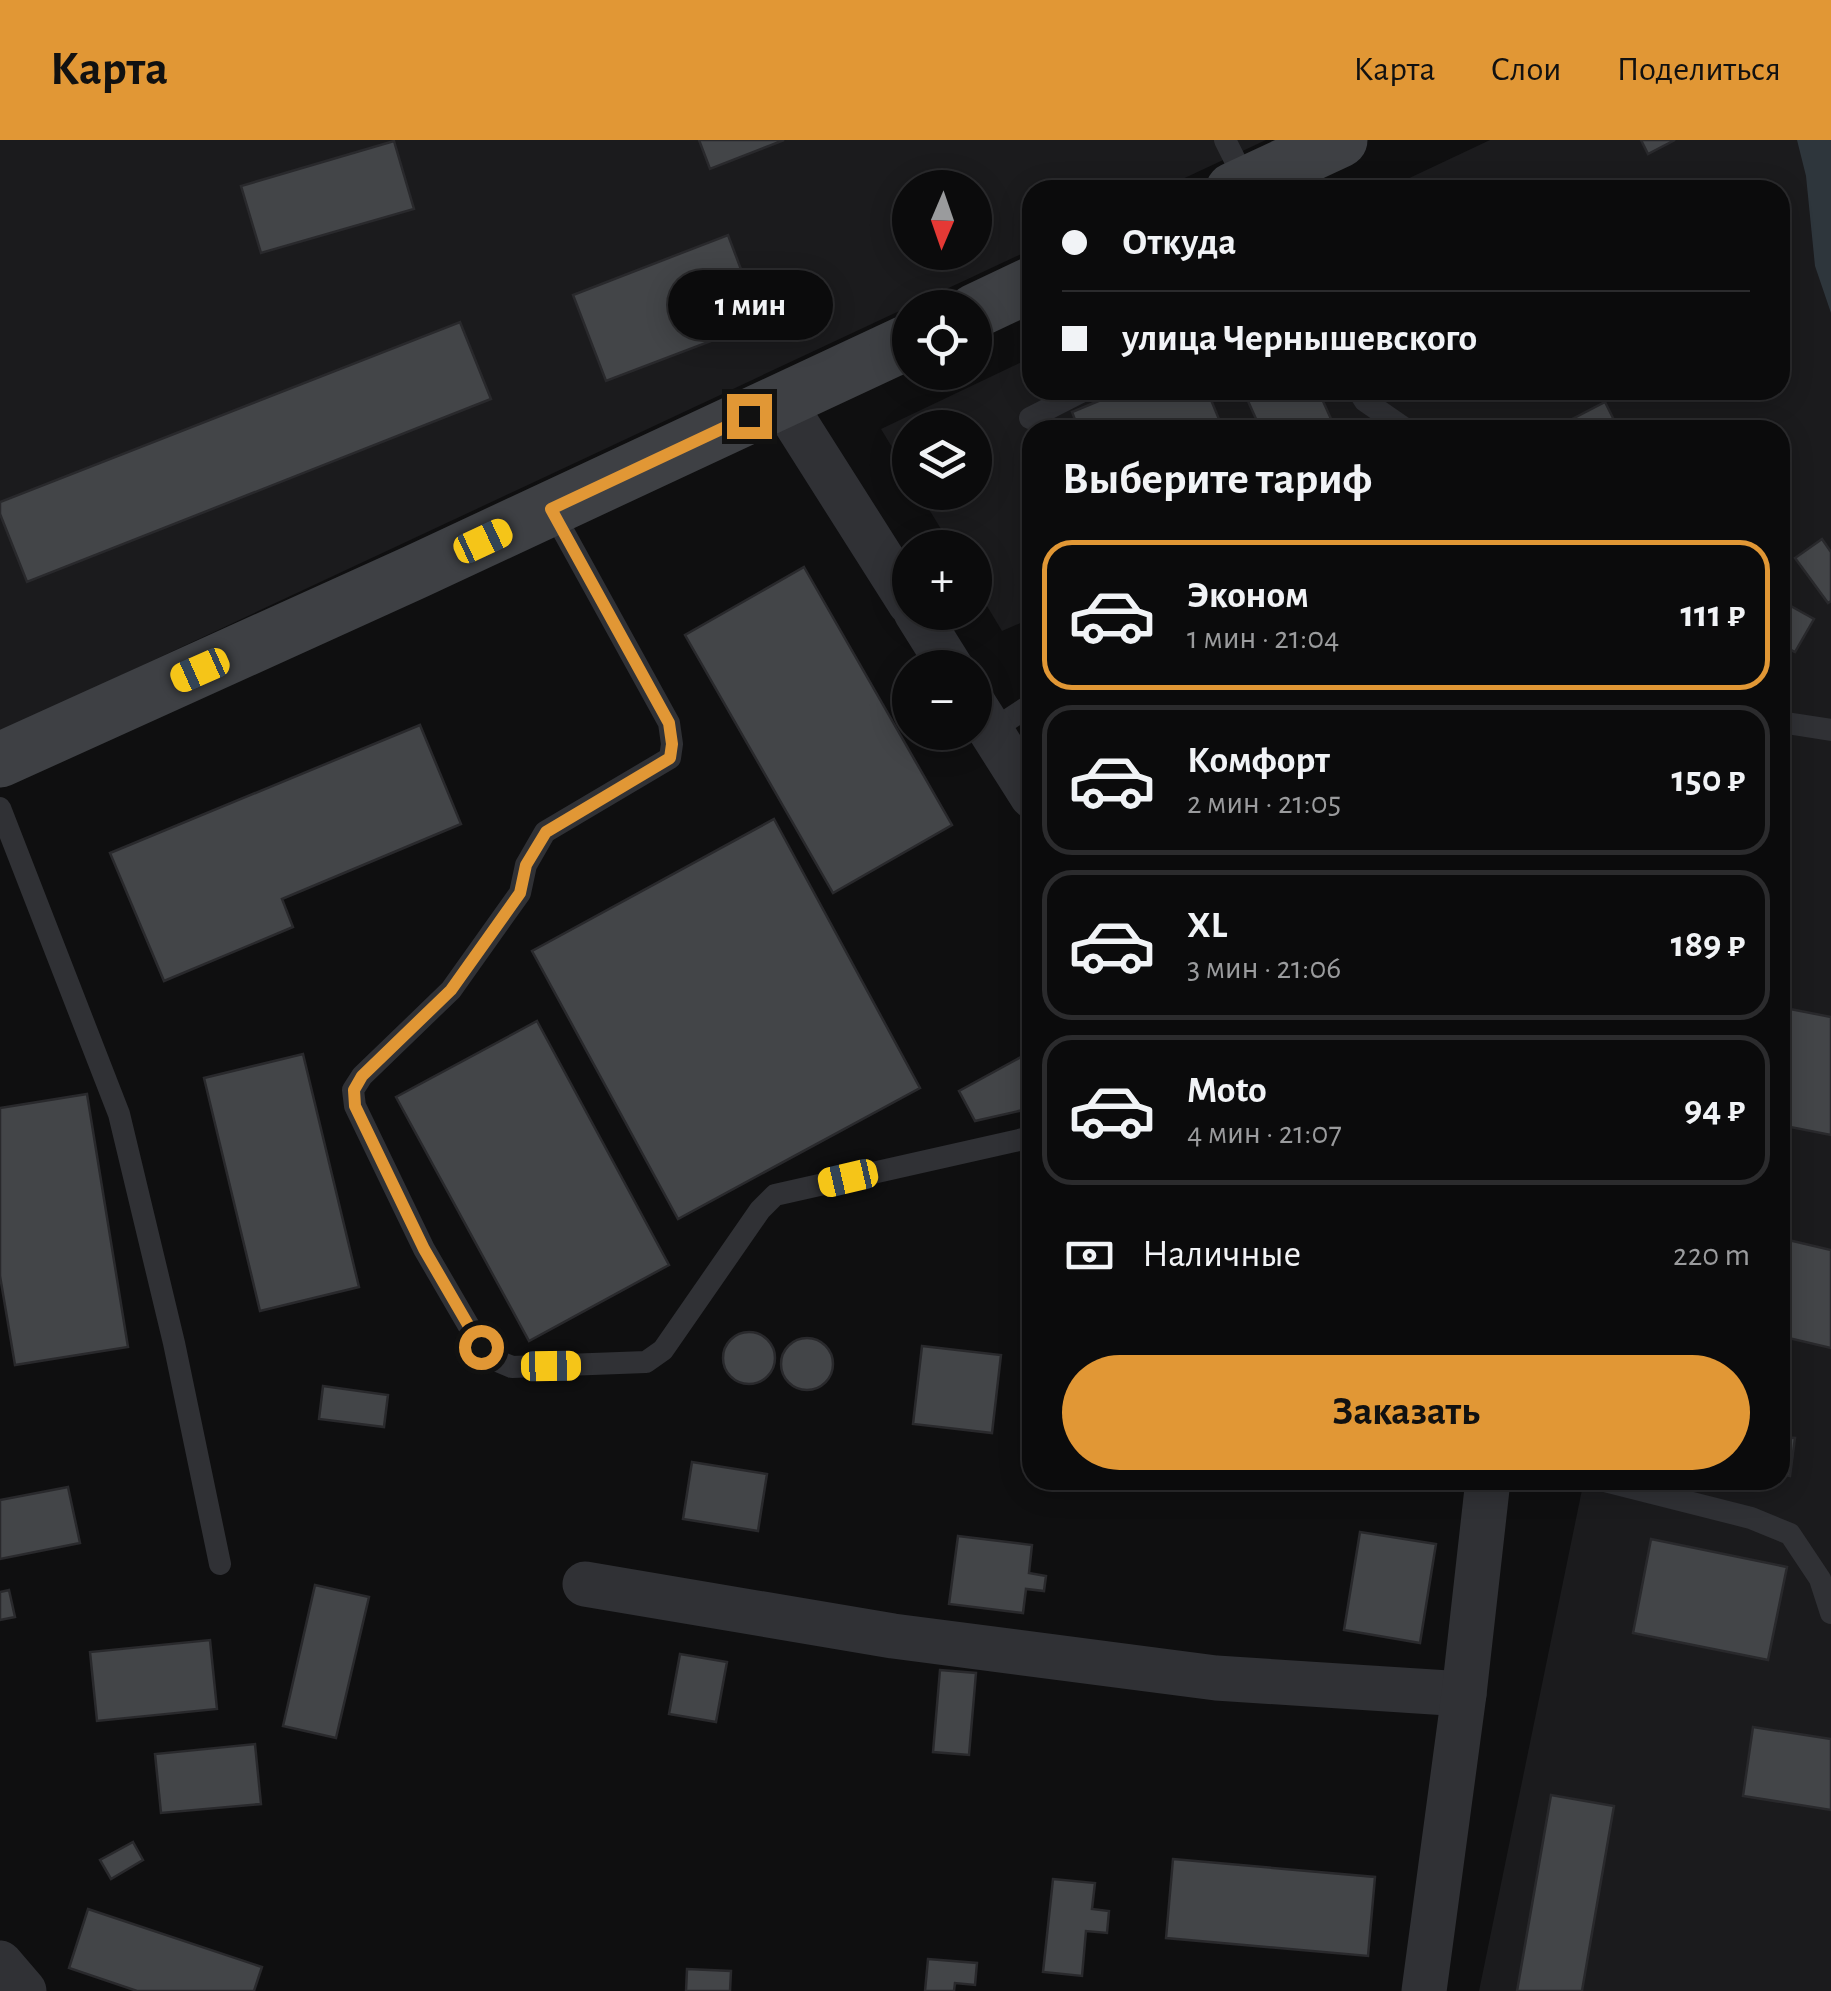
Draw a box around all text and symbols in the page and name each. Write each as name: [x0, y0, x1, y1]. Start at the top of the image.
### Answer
text: Карта: [50, 46, 168, 94]
text: Карта: [1353, 52, 1435, 87]
text: Слои: [1490, 52, 1562, 87]
text: Поделиться: [1617, 52, 1781, 87]
north arrow: [892, 170, 992, 270]
map controls: [892, 170, 992, 750]
text: Откуда: [1122, 224, 1236, 262]
callout: 1 мин: [666, 271, 832, 341]
text: 1 мин: [715, 289, 786, 321]
button: locate: [892, 290, 992, 390]
text: улица Чернышевского: [1122, 320, 1477, 358]
route end: [727, 394, 772, 439]
button: layers: [892, 410, 992, 510]
text: Выберите тариф: [1062, 457, 1372, 502]
car: [449, 515, 517, 567]
button: +: [892, 530, 992, 630]
icon: car: [1067, 570, 1157, 660]
text: Эконом: [1187, 577, 1309, 615]
text: 111 ₽: [1680, 596, 1745, 634]
text: 1 мин · 21:04: [1187, 622, 1340, 654]
car: [166, 644, 234, 696]
button: −: [892, 650, 992, 750]
icon: car: [1067, 735, 1157, 825]
text: Комфорт: [1187, 742, 1330, 780]
text: 150 ₽: [1672, 761, 1745, 799]
text: 2 мин · 21:05: [1187, 787, 1341, 819]
icon: car: [1067, 900, 1157, 990]
text: XL: [1187, 907, 1227, 945]
text: 189 ₽: [1671, 926, 1745, 964]
text: 3 мин · 21:06: [1187, 952, 1341, 984]
icon: car: [1067, 1065, 1157, 1155]
text: Moto: [1187, 1072, 1267, 1110]
text: 94 ₽: [1684, 1091, 1745, 1129]
text: 4 мин · 21:07: [1187, 1117, 1342, 1149]
car: [815, 1157, 881, 1199]
icon: cash: [1062, 1228, 1117, 1283]
text: Наличные: [1142, 1236, 1301, 1274]
text: 220 m: [1673, 1239, 1750, 1271]
route start: [459, 1325, 504, 1370]
car: [521, 1350, 581, 1382]
button: Заказать: [1062, 1355, 1750, 1470]

